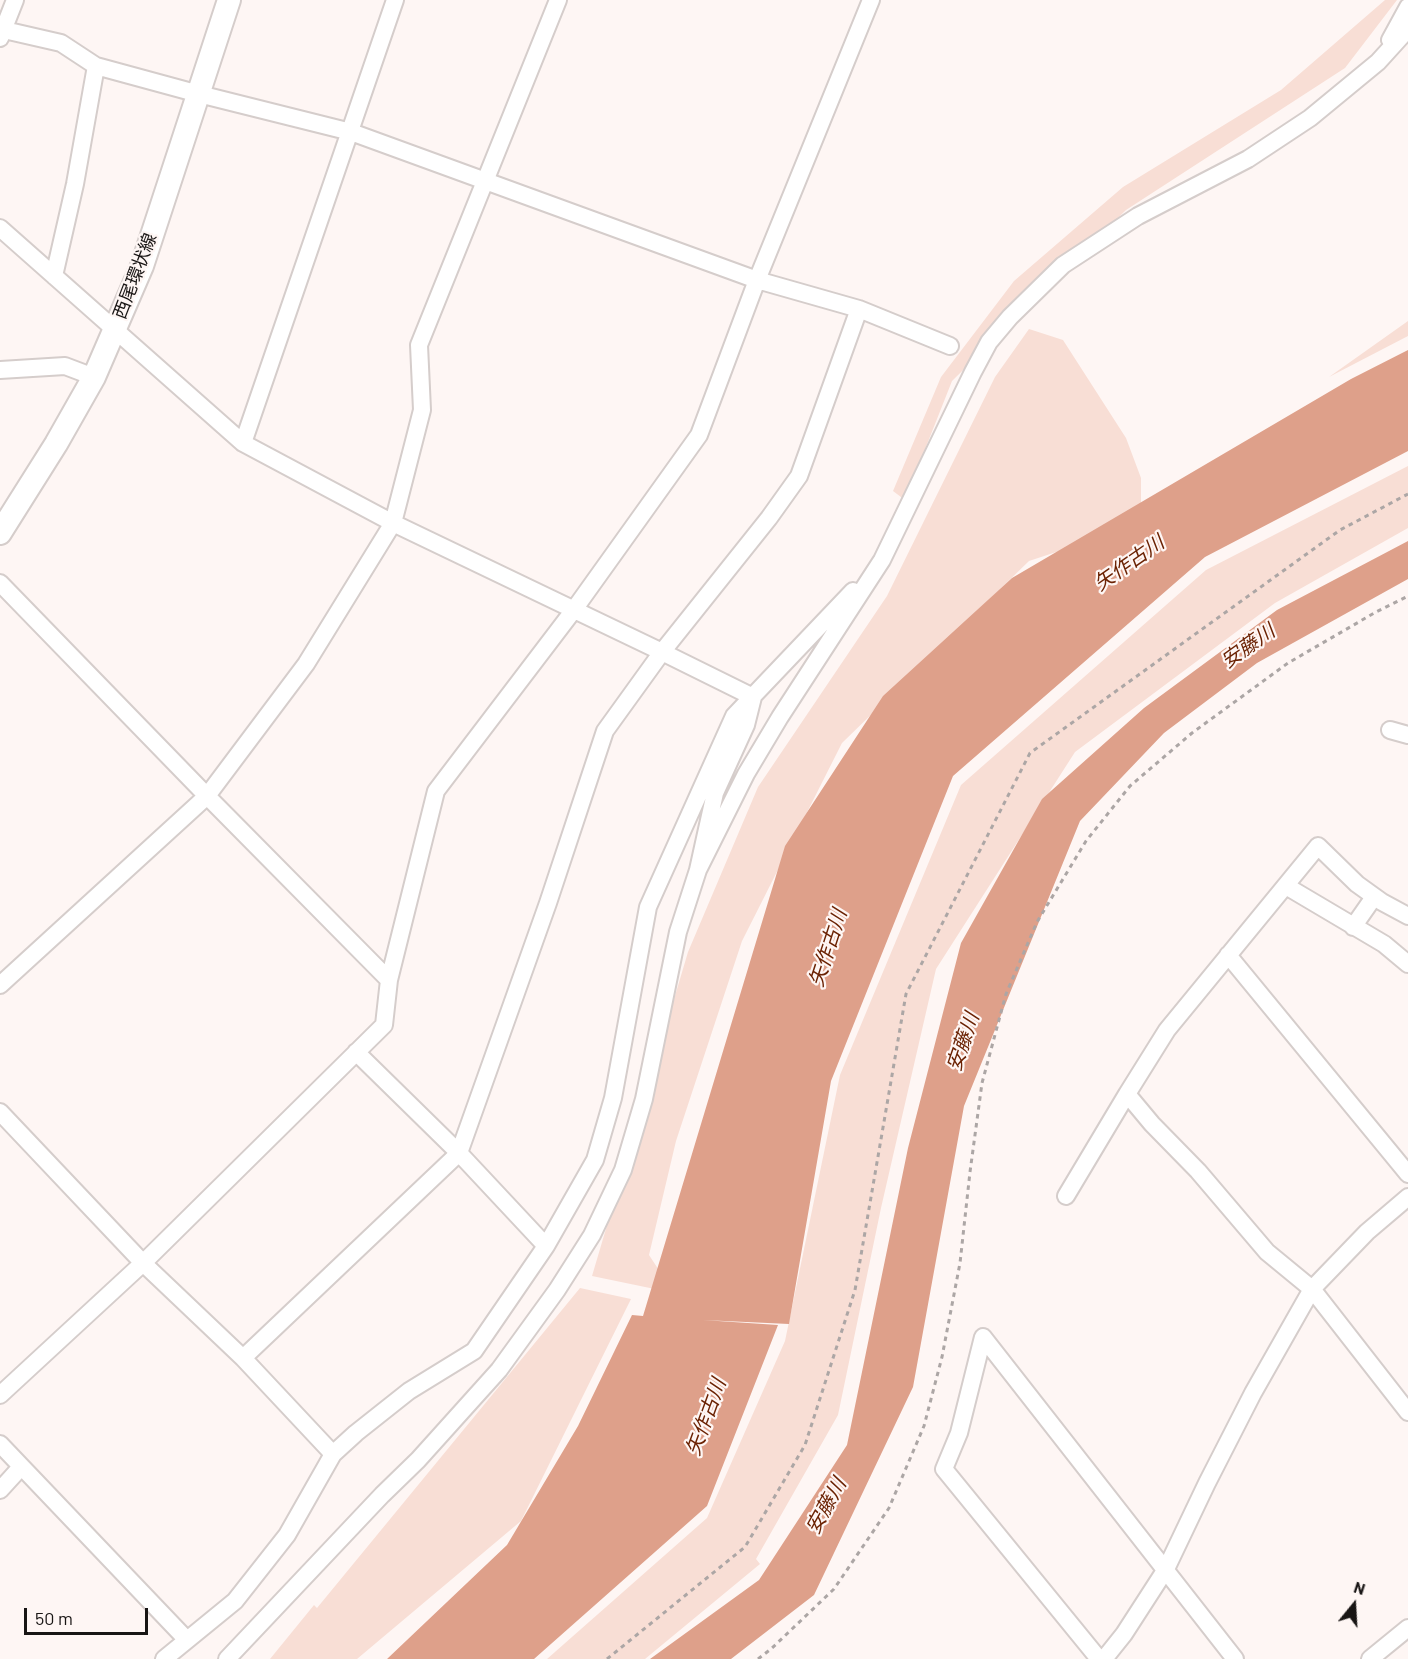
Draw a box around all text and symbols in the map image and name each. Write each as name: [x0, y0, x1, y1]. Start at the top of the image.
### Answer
street label: 西尾環状線: [109, 230, 161, 322]
water label: 矢作古川: [1089, 530, 1169, 596]
water label: 安藤川: [1217, 619, 1279, 673]
water label: 矢作古川: [804, 906, 852, 990]
water label: 安藤川: [942, 1010, 984, 1074]
water label: 矢作古川: [681, 1375, 731, 1459]
water label: 安藤川: [801, 1474, 851, 1538]
north arrow: [1324, 1575, 1384, 1635]
text: N: [1352, 1577, 1368, 1598]
scale bar: [27, 1596, 152, 1634]
text: 50 m: [35, 1607, 73, 1629]

